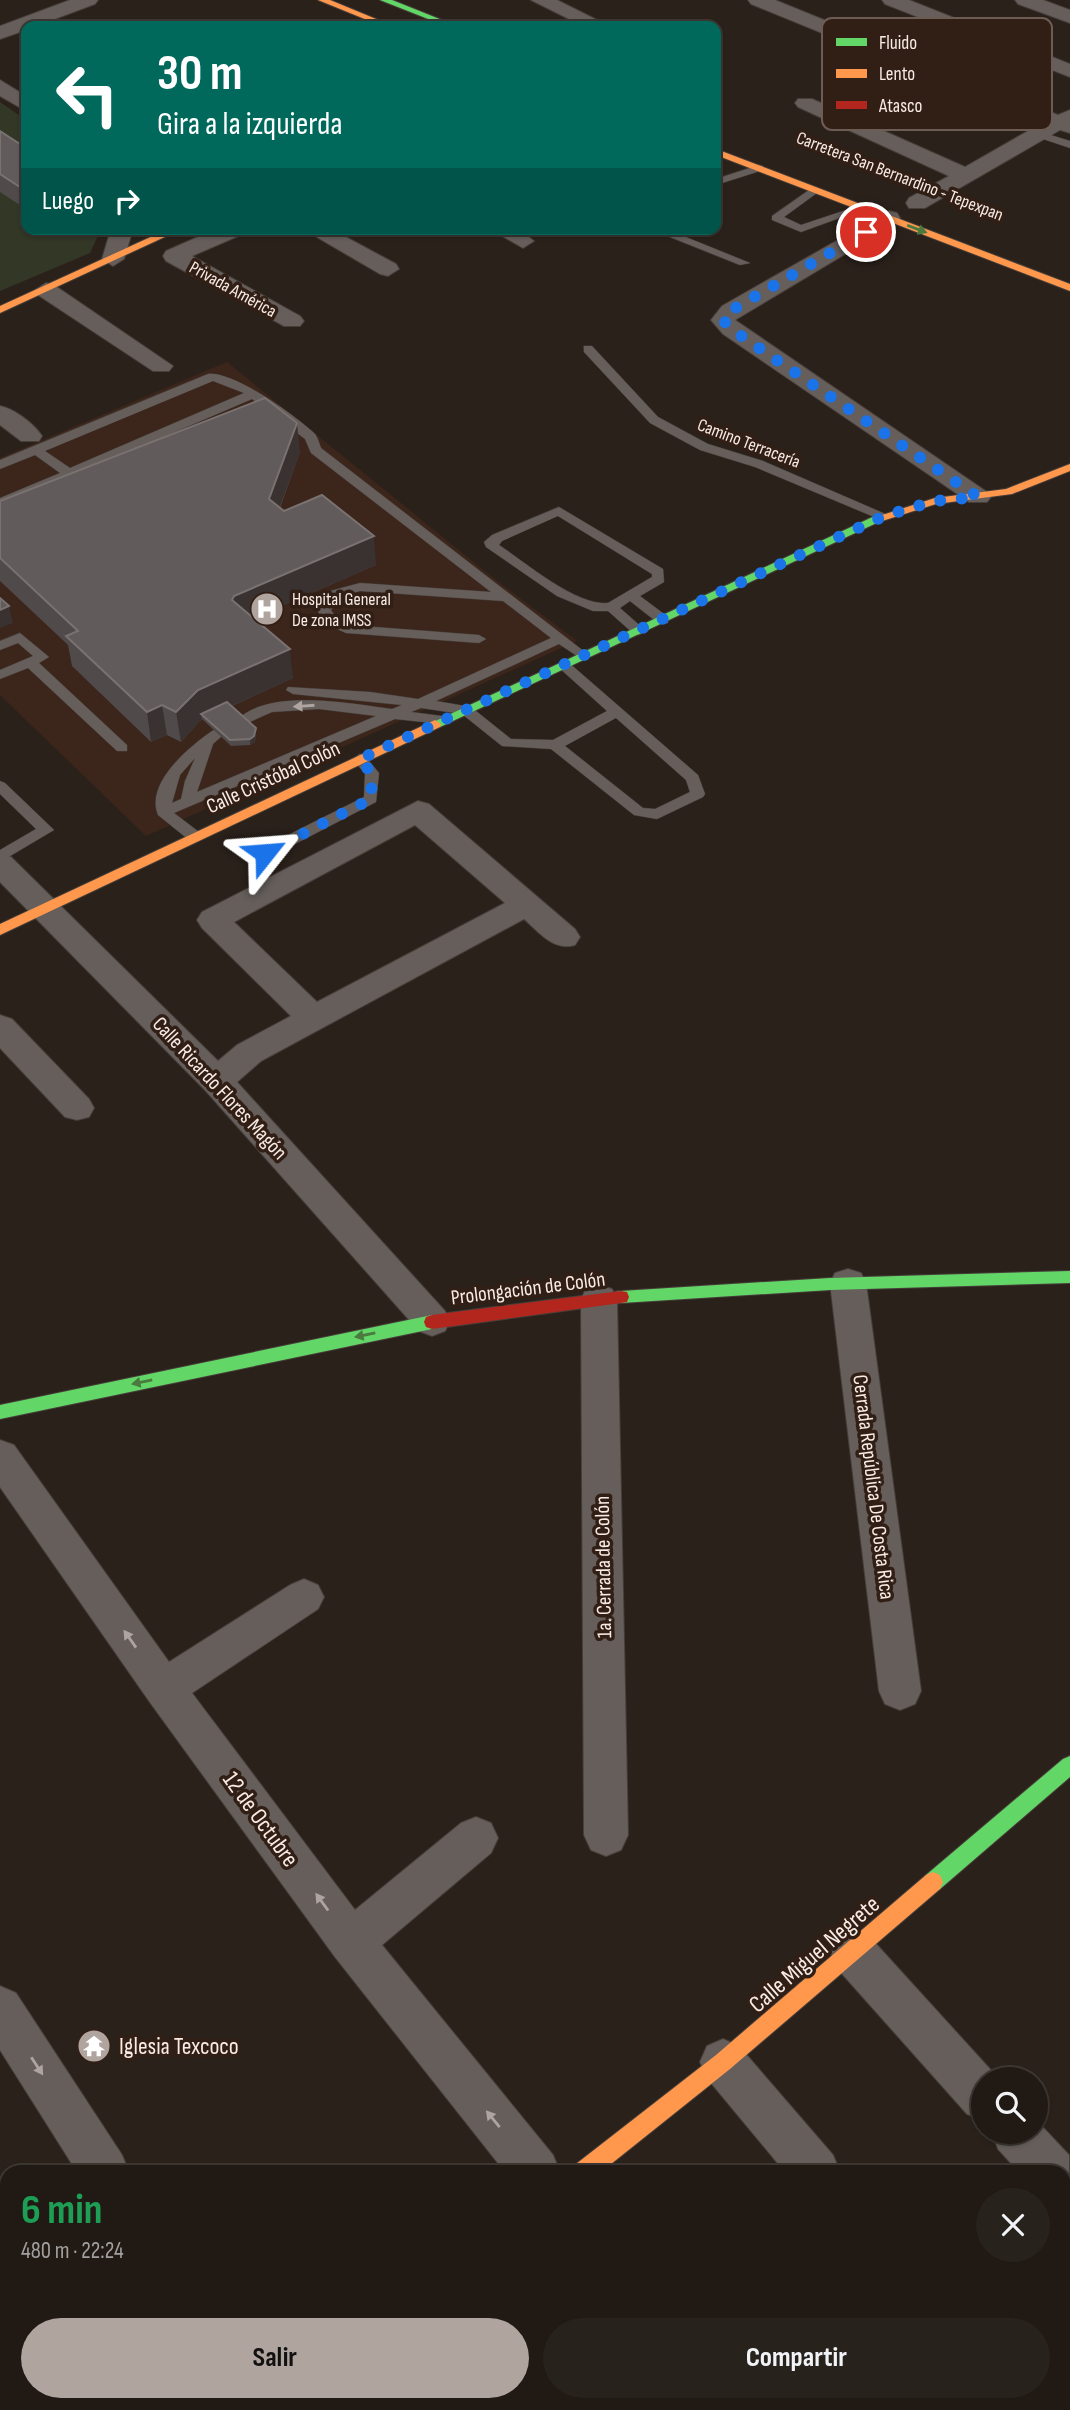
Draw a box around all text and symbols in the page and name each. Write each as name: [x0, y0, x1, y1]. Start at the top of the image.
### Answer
legend: [822, 18, 1052, 130]
text: Fluido: [879, 32, 917, 55]
text: 30 m: [157, 45, 242, 104]
icon: left: [42, 49, 133, 140]
text: Lento: [879, 63, 915, 86]
text: Atasco: [878, 95, 922, 118]
text: Gira a la izquierda: [157, 105, 343, 144]
street label: Carretera San Bernardino - Tepexpan: [793, 127, 1006, 226]
icon: right: [108, 182, 146, 220]
text: Luego: [42, 186, 94, 217]
pin: [836, 202, 896, 262]
icon: arrive: [847, 213, 885, 251]
one-way arrow: [906, 224, 927, 235]
street label: Privada América: [186, 257, 280, 322]
street label: Camino Terracería: [694, 414, 803, 473]
place label: Hospital General De zona IMSS: [292, 589, 391, 631]
hospital icon: Hospital General De zona IMSS: [248, 590, 286, 628]
one-way arrow: [293, 700, 315, 711]
street label: Calle Cristóbal Colón: [203, 736, 344, 819]
position arrow: [228, 816, 302, 890]
street label: Calle Ricardo Flores Magón: [147, 1012, 292, 1165]
street label: Prolongación de Colón: [449, 1267, 607, 1310]
one-way arrow: [354, 1330, 376, 1341]
street label: Cerrada República De Costa Rica: [847, 1373, 900, 1601]
one-way arrow: [131, 1377, 153, 1388]
street label: 1a. Cerrada de Colón: [590, 1496, 617, 1638]
one-way arrow: [123, 1630, 137, 1648]
street label: 12 de Octubre: [216, 1766, 305, 1873]
street label: Calle Miguel Negrete: [743, 1890, 886, 2019]
one-way arrow: [314, 1893, 329, 1911]
temple icon: Iglesia Texcoco: [75, 2027, 113, 2065]
place label: Iglesia Texcoco: [119, 2032, 239, 2061]
one-way arrow: [30, 2057, 44, 2075]
map controls: [971, 2067, 1048, 2144]
button: search: [971, 2067, 1048, 2144]
one-way arrow: [486, 2110, 501, 2127]
text: 6 min: [21, 2185, 102, 2236]
button: close: [976, 2188, 1050, 2262]
text: 480 m · 22:24: [21, 2237, 124, 2265]
button: Salir: [21, 2318, 529, 2398]
button: Compartir: [543, 2318, 1050, 2398]

